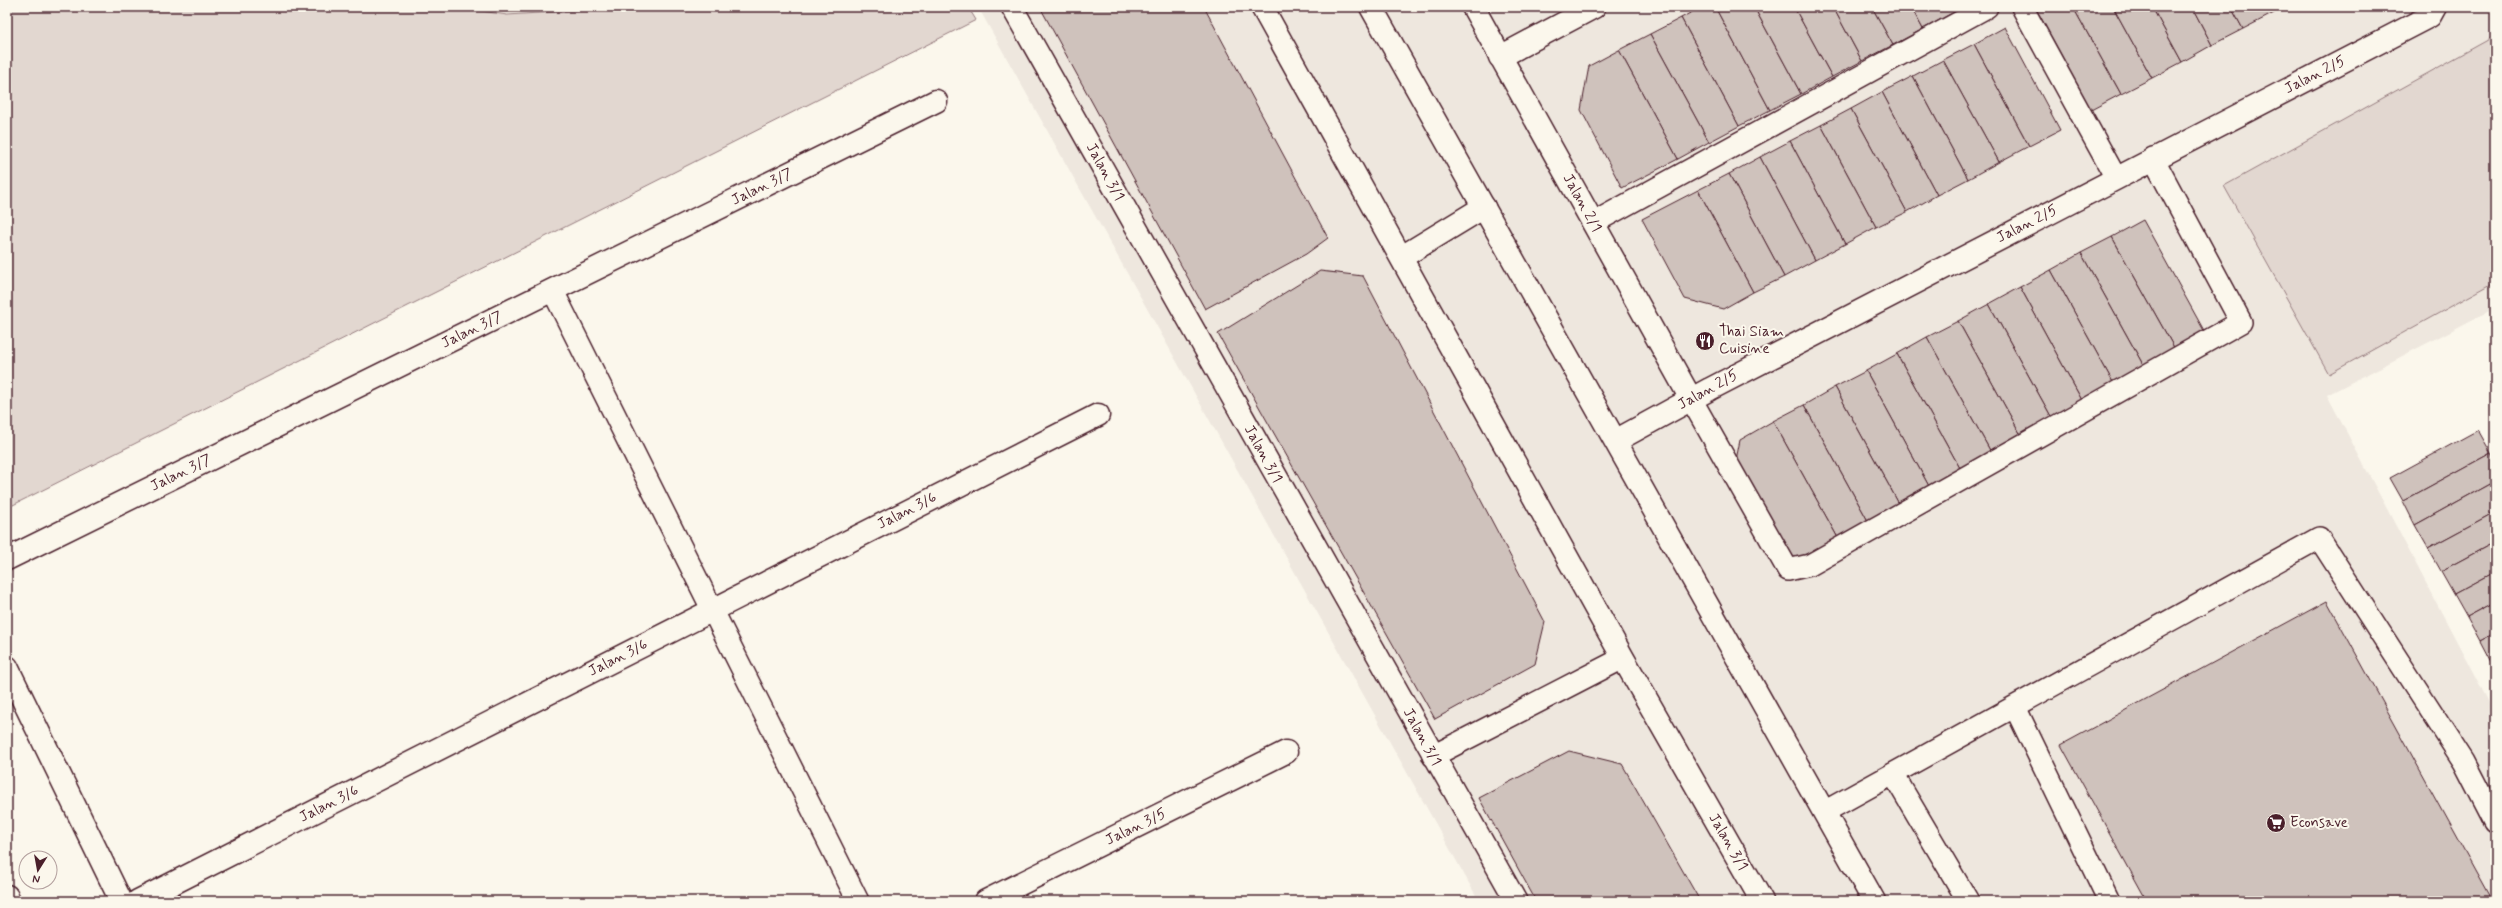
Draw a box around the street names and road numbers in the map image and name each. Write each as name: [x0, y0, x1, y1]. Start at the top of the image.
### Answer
street label: Jalan 2/5: [2281, 51, 2349, 99]
street label: Jalan 3/1: [1081, 140, 1129, 204]
street label: Jalan 3/7: [728, 164, 796, 210]
street label: Jalan 2/1: [1558, 170, 1606, 236]
street label: Jalan 2/5: [1993, 200, 2061, 248]
street label: Jalan 3/7: [438, 307, 506, 353]
street label: Jalan 2/5: [1674, 365, 1742, 415]
street label: Jalan 3/1: [1239, 422, 1287, 486]
street label: Jalan 3/7: [147, 450, 215, 496]
street label: Jalan 3/6: [874, 487, 940, 534]
street label: Jalan 3/6: [585, 634, 651, 681]
street label: Jalan 3/1: [1398, 705, 1446, 769]
street label: Jalan 3/6: [296, 780, 362, 827]
street label: Jalan 3/5: [1102, 804, 1170, 850]
street label: Jalan 3/1: [1704, 810, 1752, 874]

